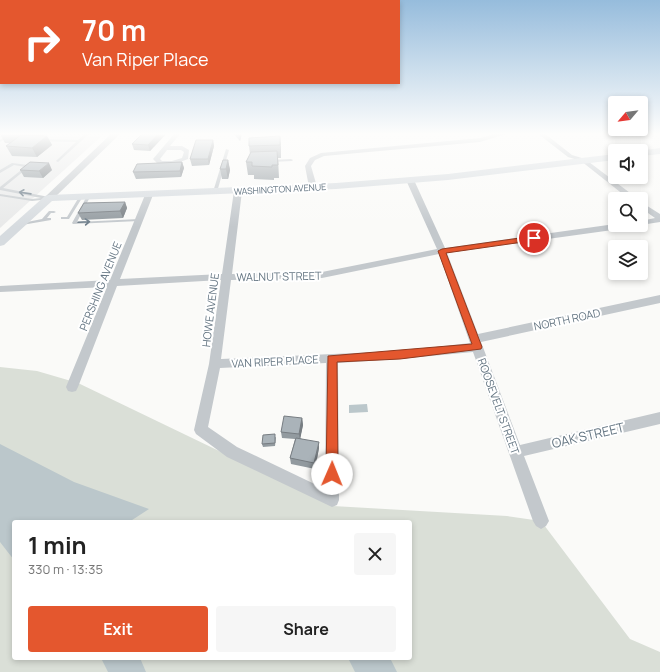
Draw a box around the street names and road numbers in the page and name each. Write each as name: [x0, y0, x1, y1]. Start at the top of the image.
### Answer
street label: WASHINGTON AVENUE: [233, 180, 327, 198]
street label: PERSHING AVENUE: [75, 239, 125, 333]
street label: WALNUT STREET: [236, 268, 322, 284]
street label: HOWE AVENUE: [198, 272, 222, 348]
street label: NORTH ROAD: [532, 305, 602, 333]
street label: VAN RIPER PLACE: [231, 351, 319, 371]
street label: ROOSEVELT STREET: [475, 356, 523, 456]
street label: OAK STREET: [550, 418, 626, 452]

